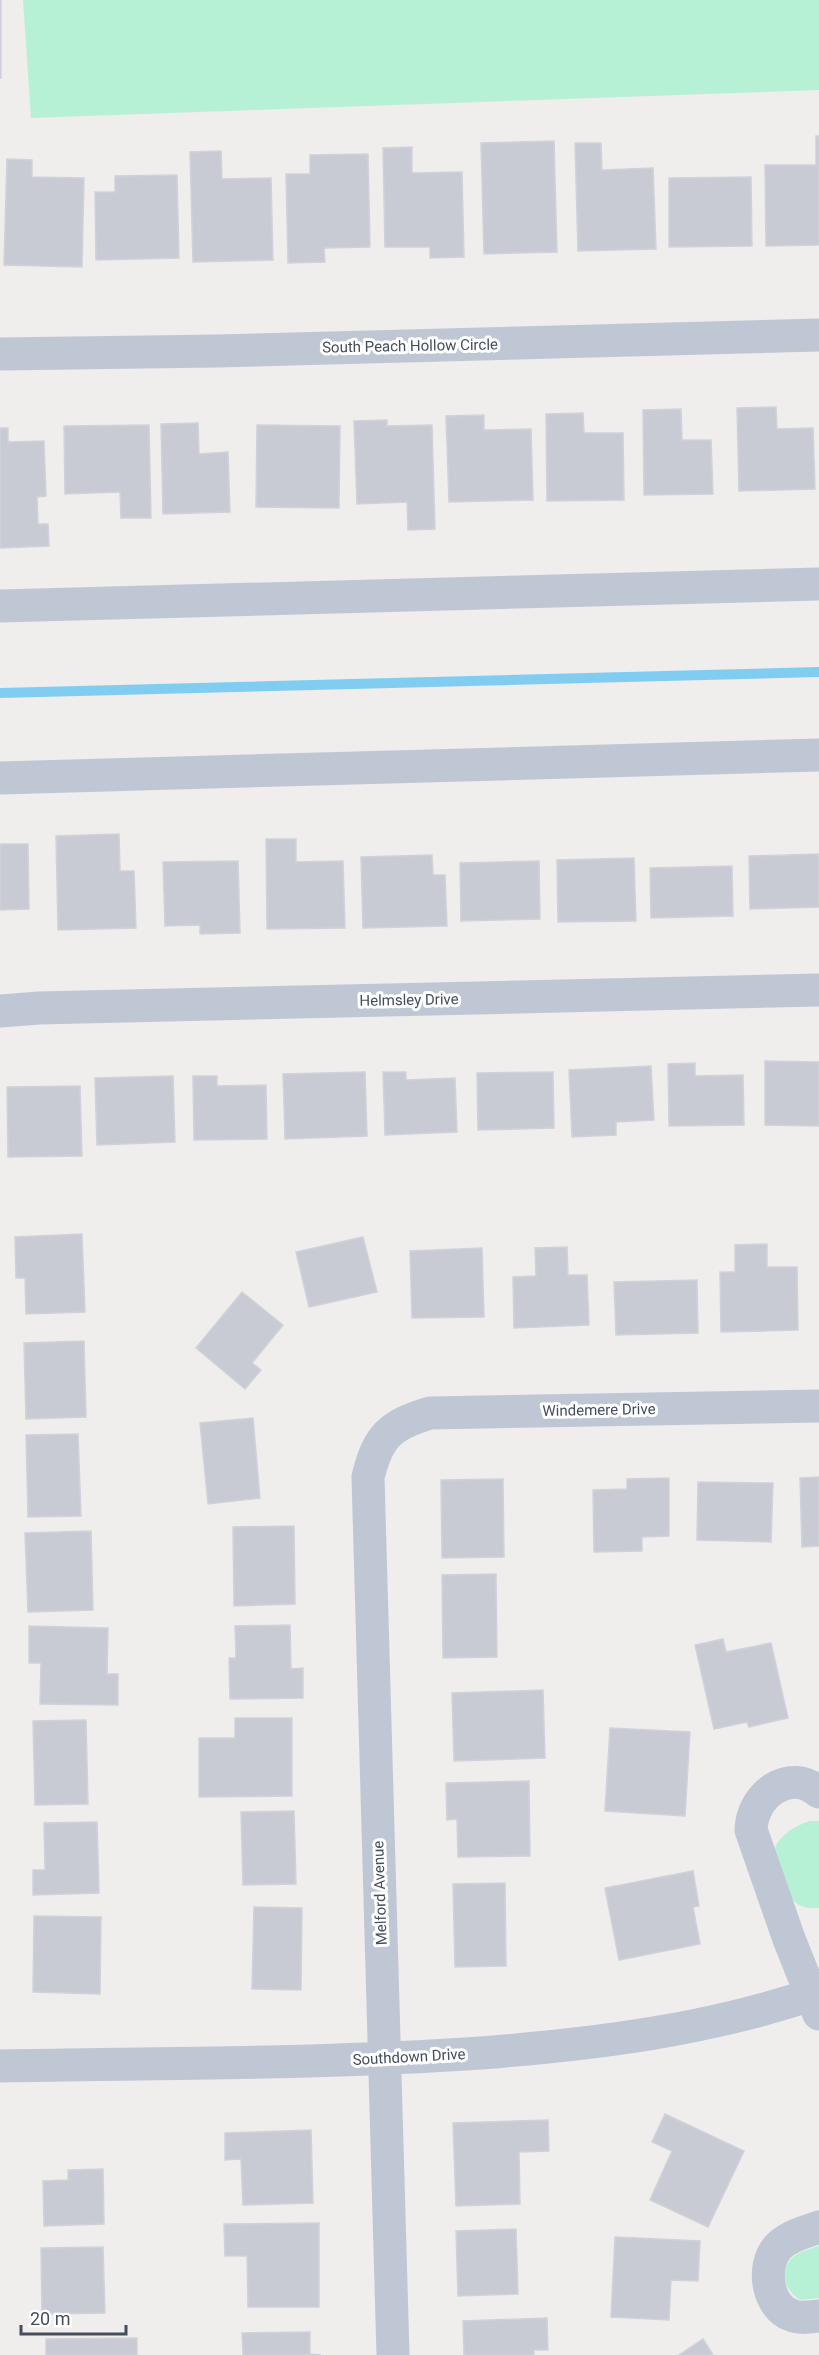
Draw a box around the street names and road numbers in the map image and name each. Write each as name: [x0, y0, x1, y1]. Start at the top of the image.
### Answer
street label: South Peach Hollow Circle: [322, 335, 498, 357]
street label: Helmsley Drive: [359, 990, 459, 1010]
street label: Windemere Drive: [542, 1400, 656, 1420]
street label: Melford Avenue: [369, 1840, 391, 1946]
street label: Southdown Drive: [352, 2045, 466, 2069]

